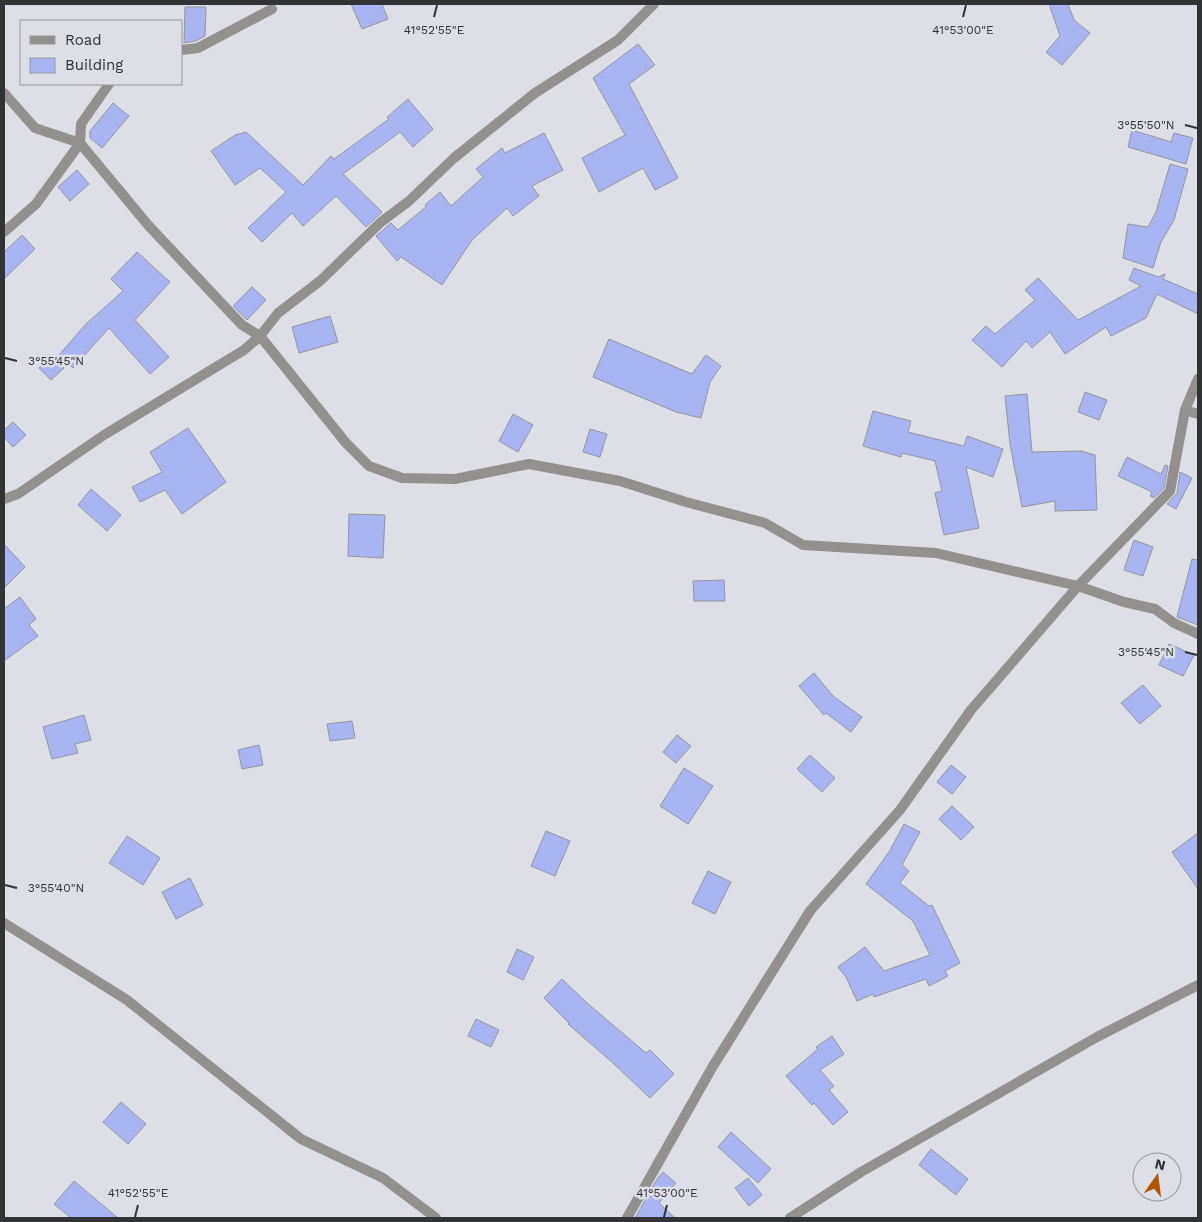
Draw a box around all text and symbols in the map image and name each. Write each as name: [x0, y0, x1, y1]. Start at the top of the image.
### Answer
legend: [20, 20, 182, 85]
text: 41°52'55"E: [404, 23, 465, 37]
text: 41°53'00"E: [932, 23, 994, 37]
text: Road: [65, 31, 102, 49]
text: Building: [65, 56, 123, 74]
text: 3°55'50"N: [1117, 118, 1175, 132]
text: 3°55'45"N: [28, 354, 84, 368]
text: 3°55'45"N: [1118, 645, 1174, 659]
text: 3°55'40"N: [28, 881, 84, 895]
north arrow: [1132, 1152, 1182, 1202]
text: N: [1153, 1155, 1167, 1173]
text: 41°52'55"E: [108, 1186, 169, 1200]
text: 41°53'00"E: [636, 1186, 698, 1200]

